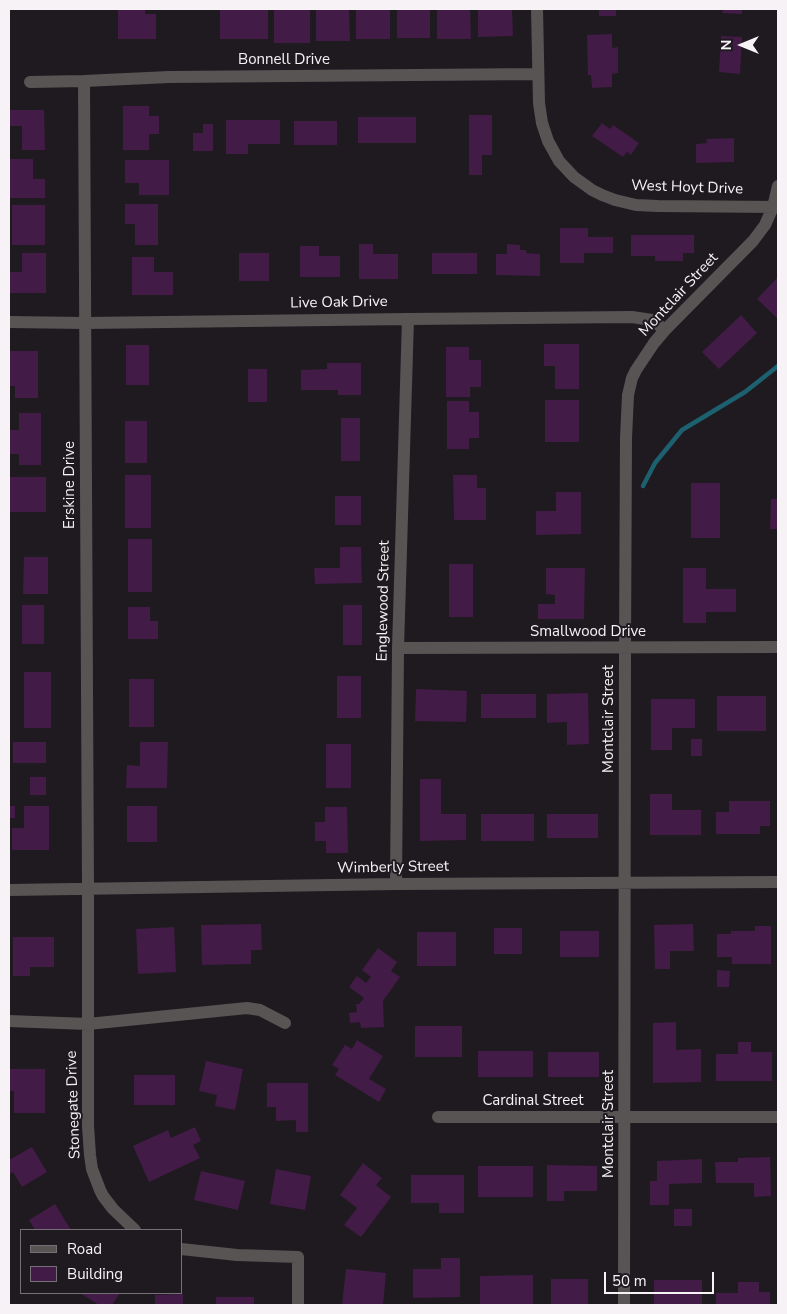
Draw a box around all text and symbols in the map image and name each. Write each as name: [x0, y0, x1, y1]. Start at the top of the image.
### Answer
north arrow: [717, 20, 767, 70]
text: N: [717, 40, 736, 50]
street label: Bonnell Drive: [238, 51, 330, 69]
street label: West Hoyt Drive: [631, 177, 743, 199]
street label: Montclair Street: [636, 249, 722, 341]
street label: Live Oak Drive: [290, 293, 388, 313]
street label: Erskine Drive: [61, 441, 79, 529]
street label: Englewood Street: [374, 540, 394, 662]
street label: Smallwood Drive: [530, 623, 646, 641]
street label: Montclair Street: [600, 665, 618, 773]
street label: Wimberly Street: [337, 858, 449, 878]
street label: Stonegate Drive: [63, 1050, 85, 1160]
street label: Montclair Street: [600, 1070, 618, 1178]
street label: Cardinal Street: [483, 1092, 583, 1110]
legend: [20, 1229, 182, 1294]
text: Road: [67, 1239, 102, 1259]
scale bar: [607, 1262, 717, 1294]
text: Building: [67, 1264, 123, 1284]
text: 50 m: [612, 1271, 647, 1291]

